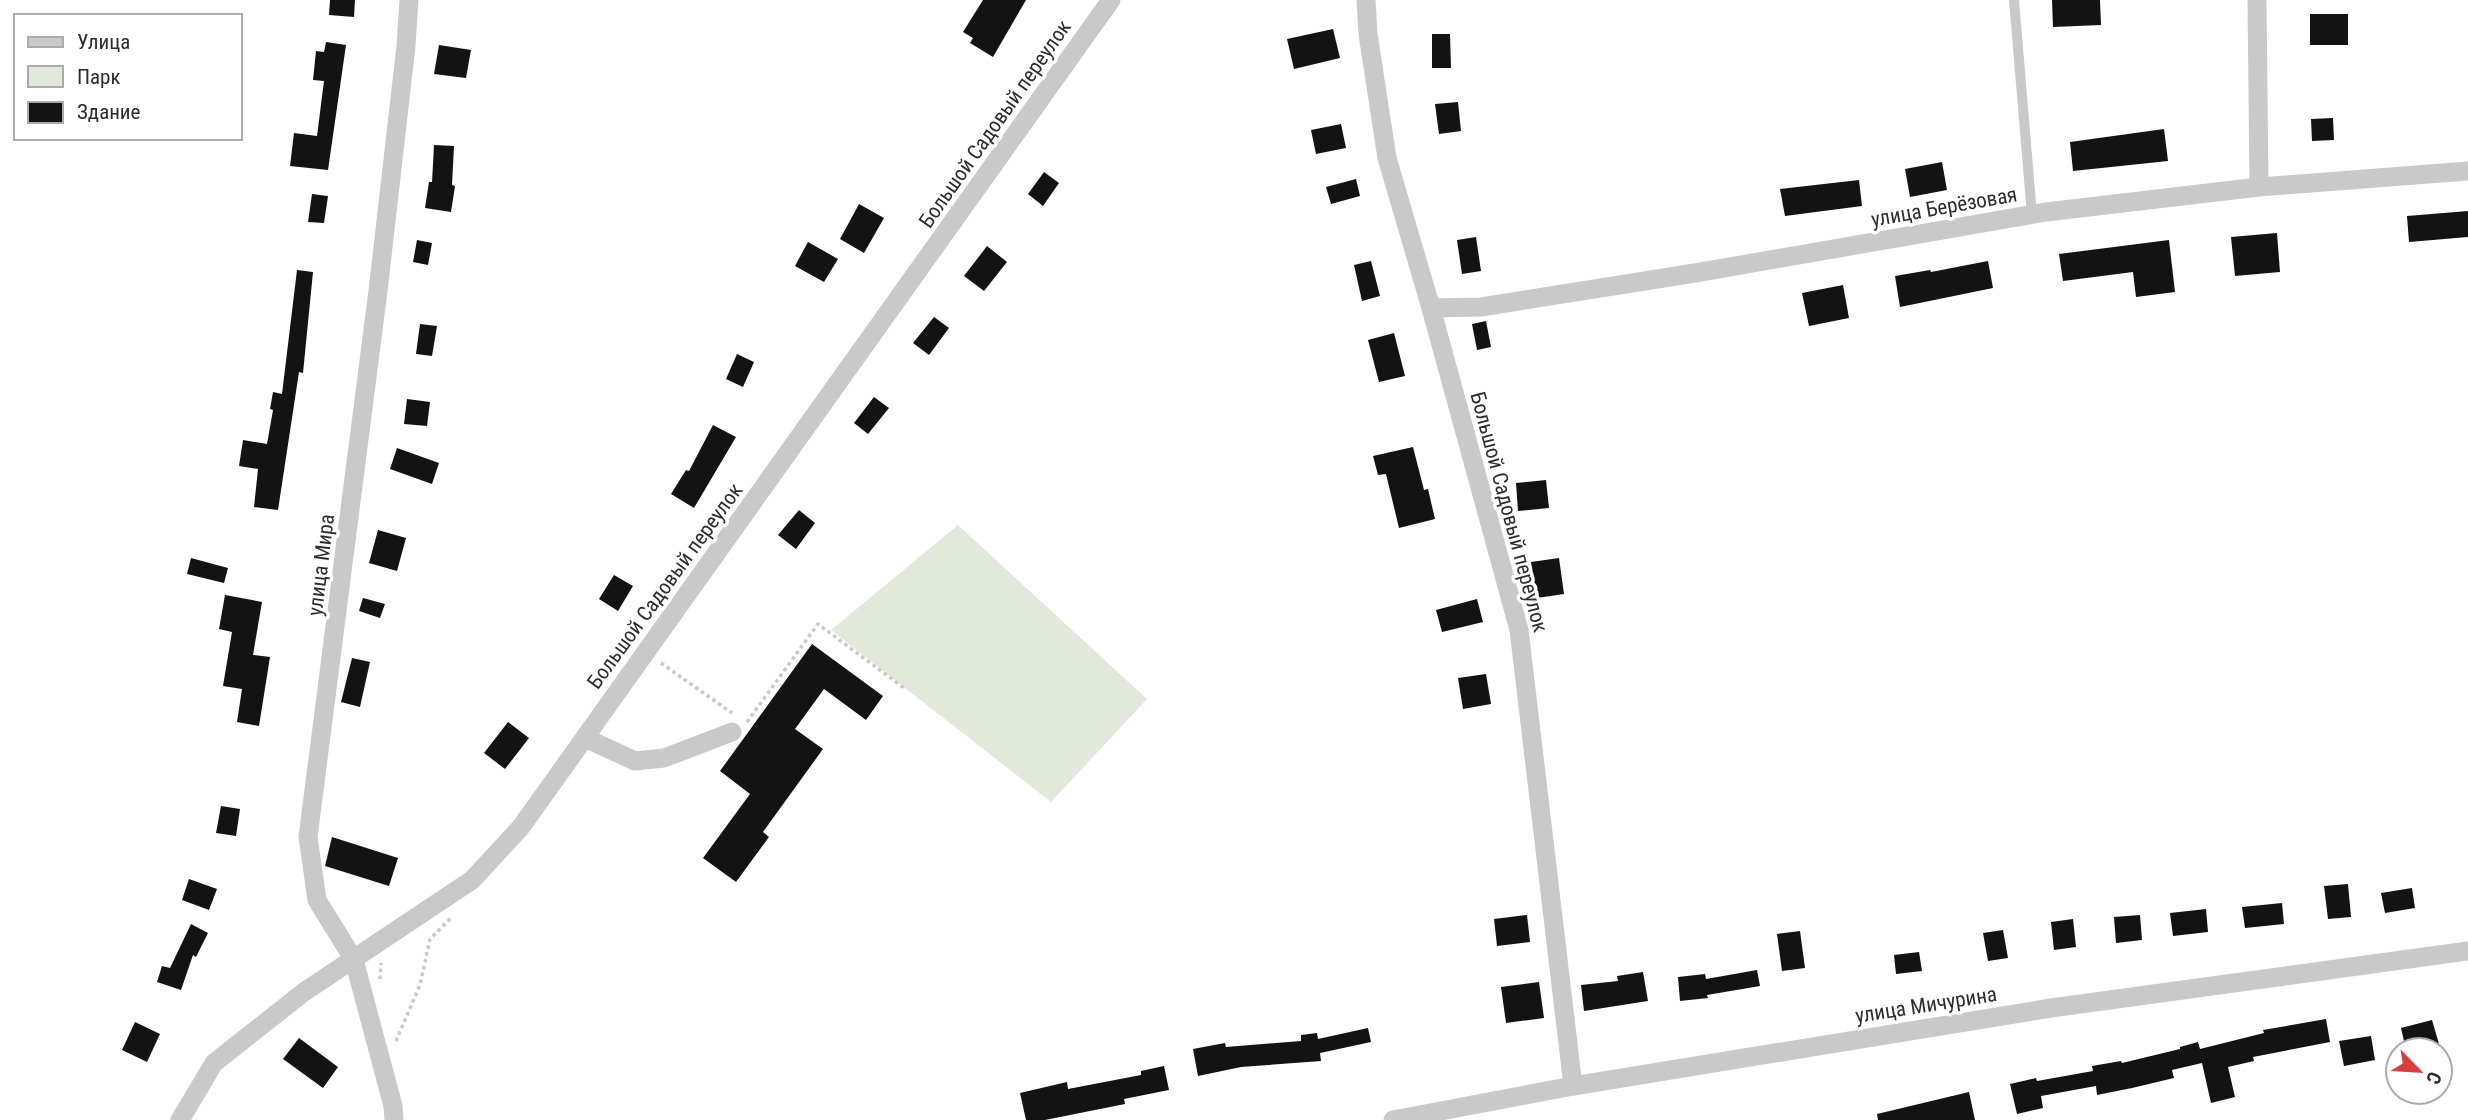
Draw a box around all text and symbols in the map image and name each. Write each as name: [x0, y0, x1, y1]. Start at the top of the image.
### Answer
legend: [14, 14, 242, 140]
street label: Большой Садовый переулок: [914, 16, 1076, 232]
text: Улица: [77, 30, 130, 54]
text: Парк: [77, 65, 121, 89]
text: Здание: [77, 100, 141, 124]
street label: улица Берёзовая: [1869, 182, 2019, 232]
street label: Большой Садовый переулок: [1465, 389, 1553, 635]
street label: Большой Садовый переулок: [582, 479, 748, 693]
street label: улица Мира: [303, 513, 339, 617]
street label: улица Мичурина: [1854, 982, 1998, 1028]
north arrow: [2384, 1036, 2454, 1106]
text: С: [2421, 1068, 2447, 1088]

